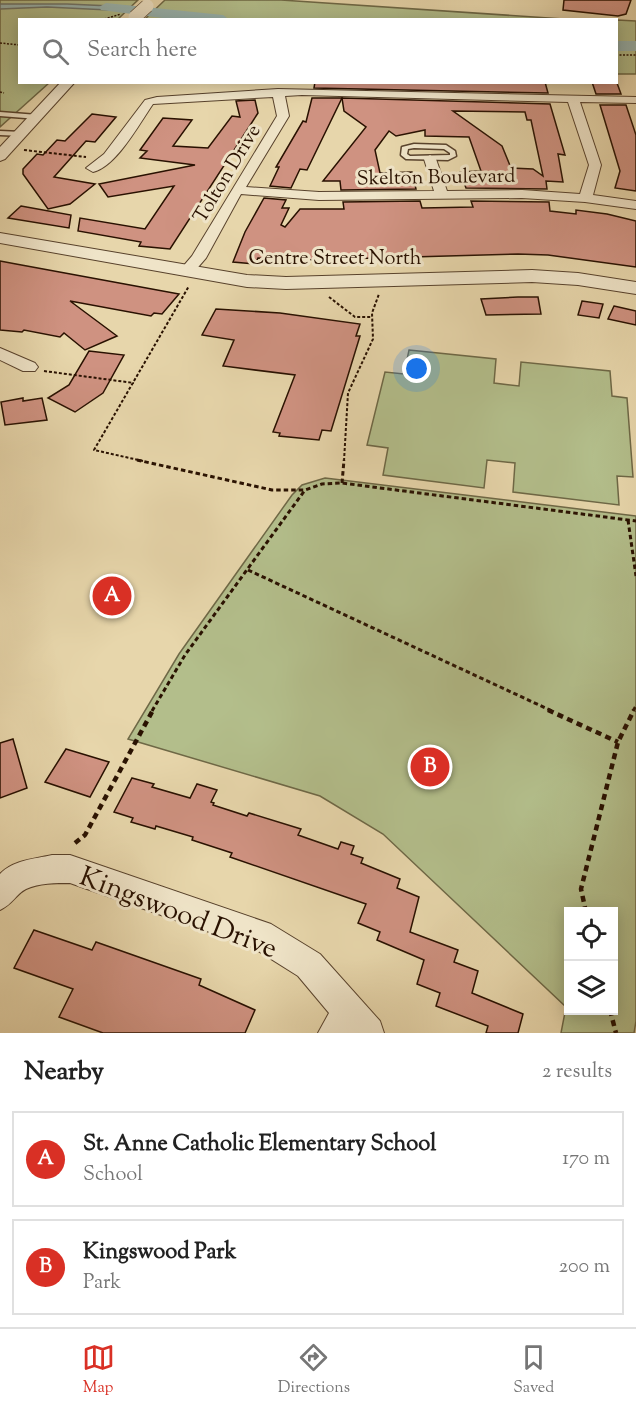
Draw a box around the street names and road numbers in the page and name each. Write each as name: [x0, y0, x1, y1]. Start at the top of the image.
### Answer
street label: Tolton Drive: [187, 119, 269, 229]
street label: Skelton Boulevard: [356, 163, 516, 194]
street label: Centre Street North: [248, 245, 422, 274]
street label: Kingswood Drive: [73, 858, 283, 970]

